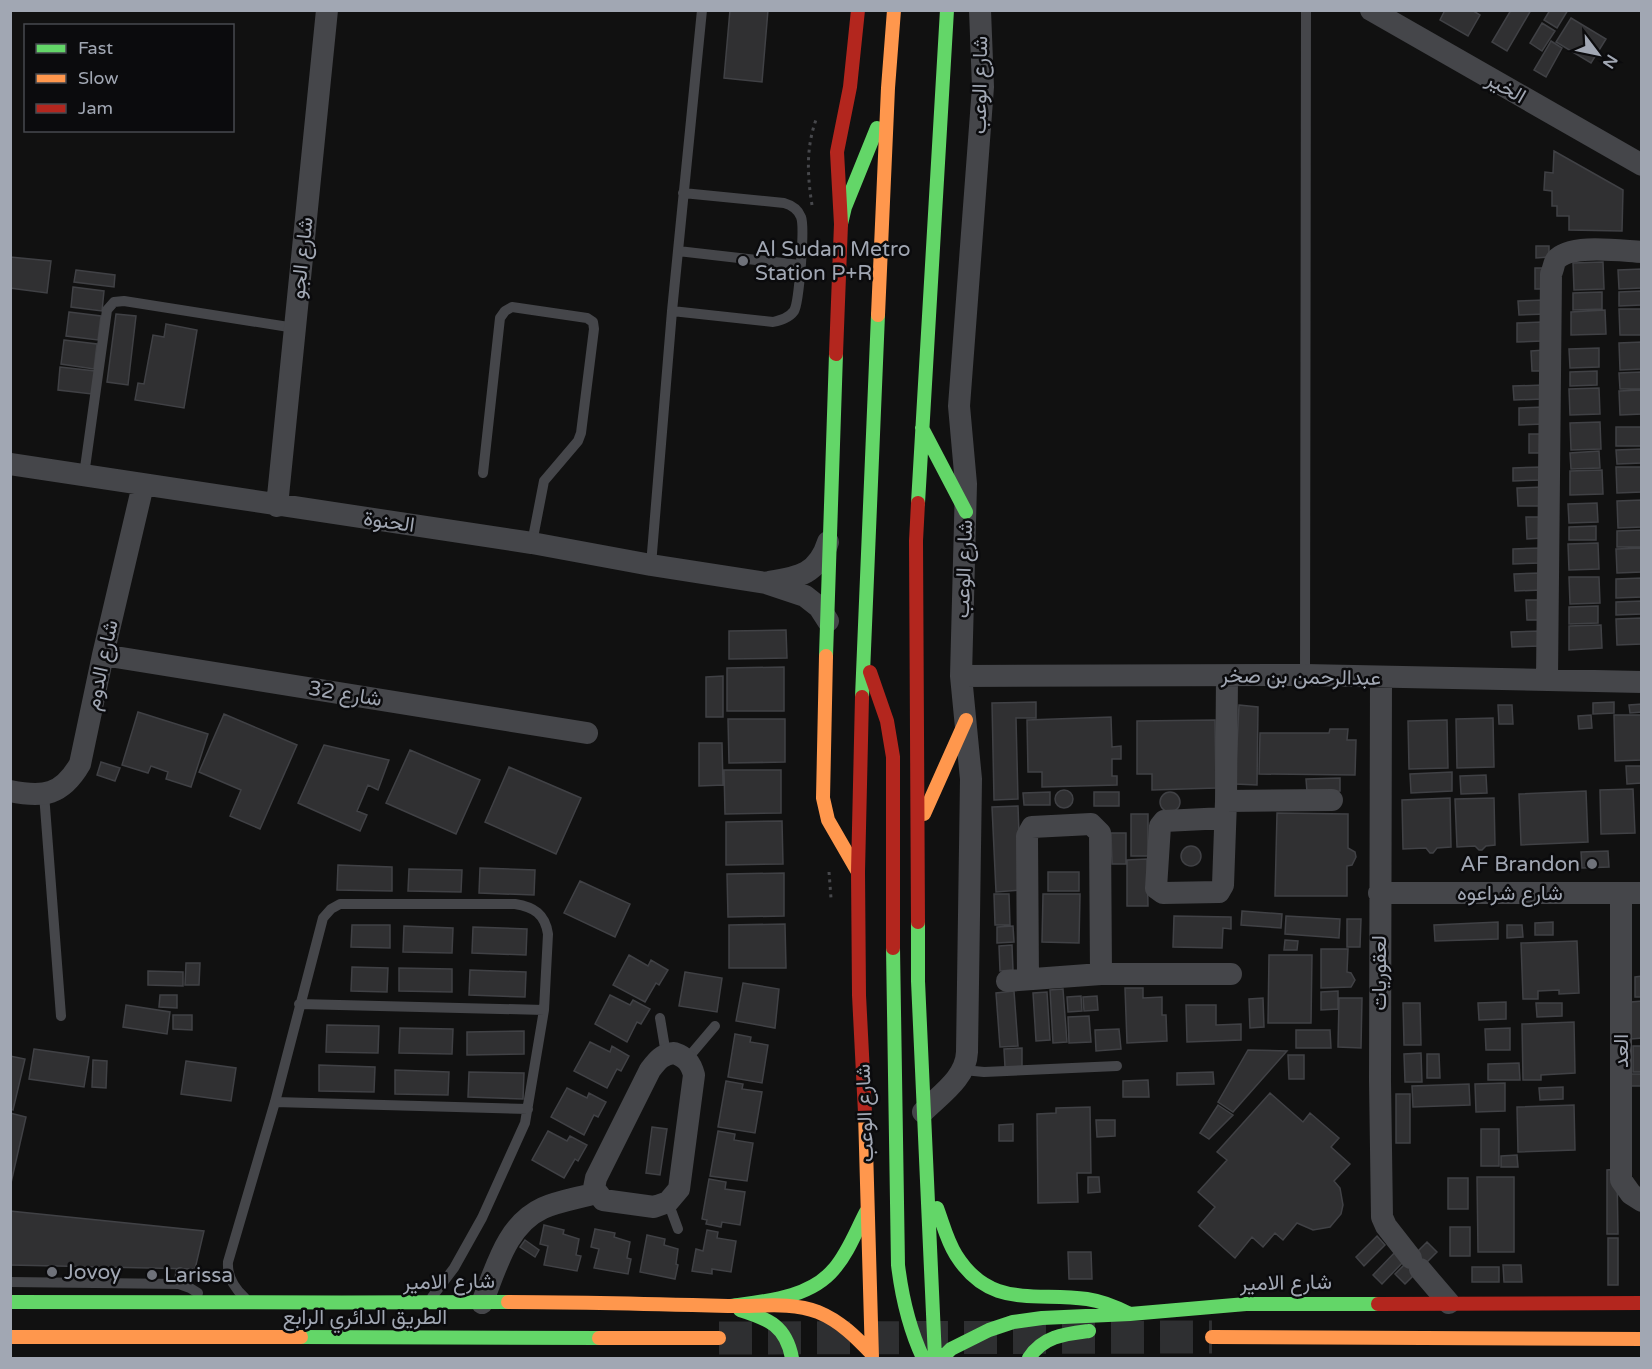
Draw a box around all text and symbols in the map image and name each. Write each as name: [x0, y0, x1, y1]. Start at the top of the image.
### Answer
legend: [24, 24, 234, 132]
north arrow: [1568, 24, 1628, 84]
street label: شارع الوعب: [967, 36, 994, 134]
text: Fast: [78, 37, 113, 59]
text: N: [1598, 51, 1622, 72]
street label: الخير: [1481, 66, 1530, 109]
text: Slow: [78, 67, 119, 89]
text: Jam: [78, 97, 113, 119]
street label: شارع الجو: [285, 216, 320, 300]
place label: Al Sudan Metro Station P+R: [755, 237, 910, 286]
marker: Al Sudan Metro Station P+R: [736, 254, 750, 268]
street label: الحنوة: [362, 506, 416, 538]
street label: شارع الوعب: [950, 519, 979, 619]
street label: شارع الدوم: [80, 618, 125, 713]
street label: عبدالرحمن بن صخر: [1220, 663, 1381, 691]
street label: شارع 32: [306, 676, 384, 713]
place label: AF Brandon: [1460, 852, 1580, 877]
marker: AF Brandon: [1585, 857, 1599, 871]
street label: شارع شراعوه: [1457, 881, 1563, 907]
street label: لعقوريات: [1367, 935, 1392, 1011]
street label: العد: [1609, 1034, 1634, 1068]
street label: شارع الوعب: [851, 1063, 880, 1163]
place label: Jovoy: [64, 1260, 121, 1285]
place label: Larissa: [164, 1263, 233, 1288]
marker: Jovoy: [45, 1265, 59, 1279]
marker: Larissa: [145, 1268, 159, 1282]
street label: شارع الامير: [402, 1269, 495, 1296]
street label: شارع الامير: [1239, 1270, 1332, 1297]
street label: الطريق الدائري الرابع: [283, 1305, 447, 1334]

